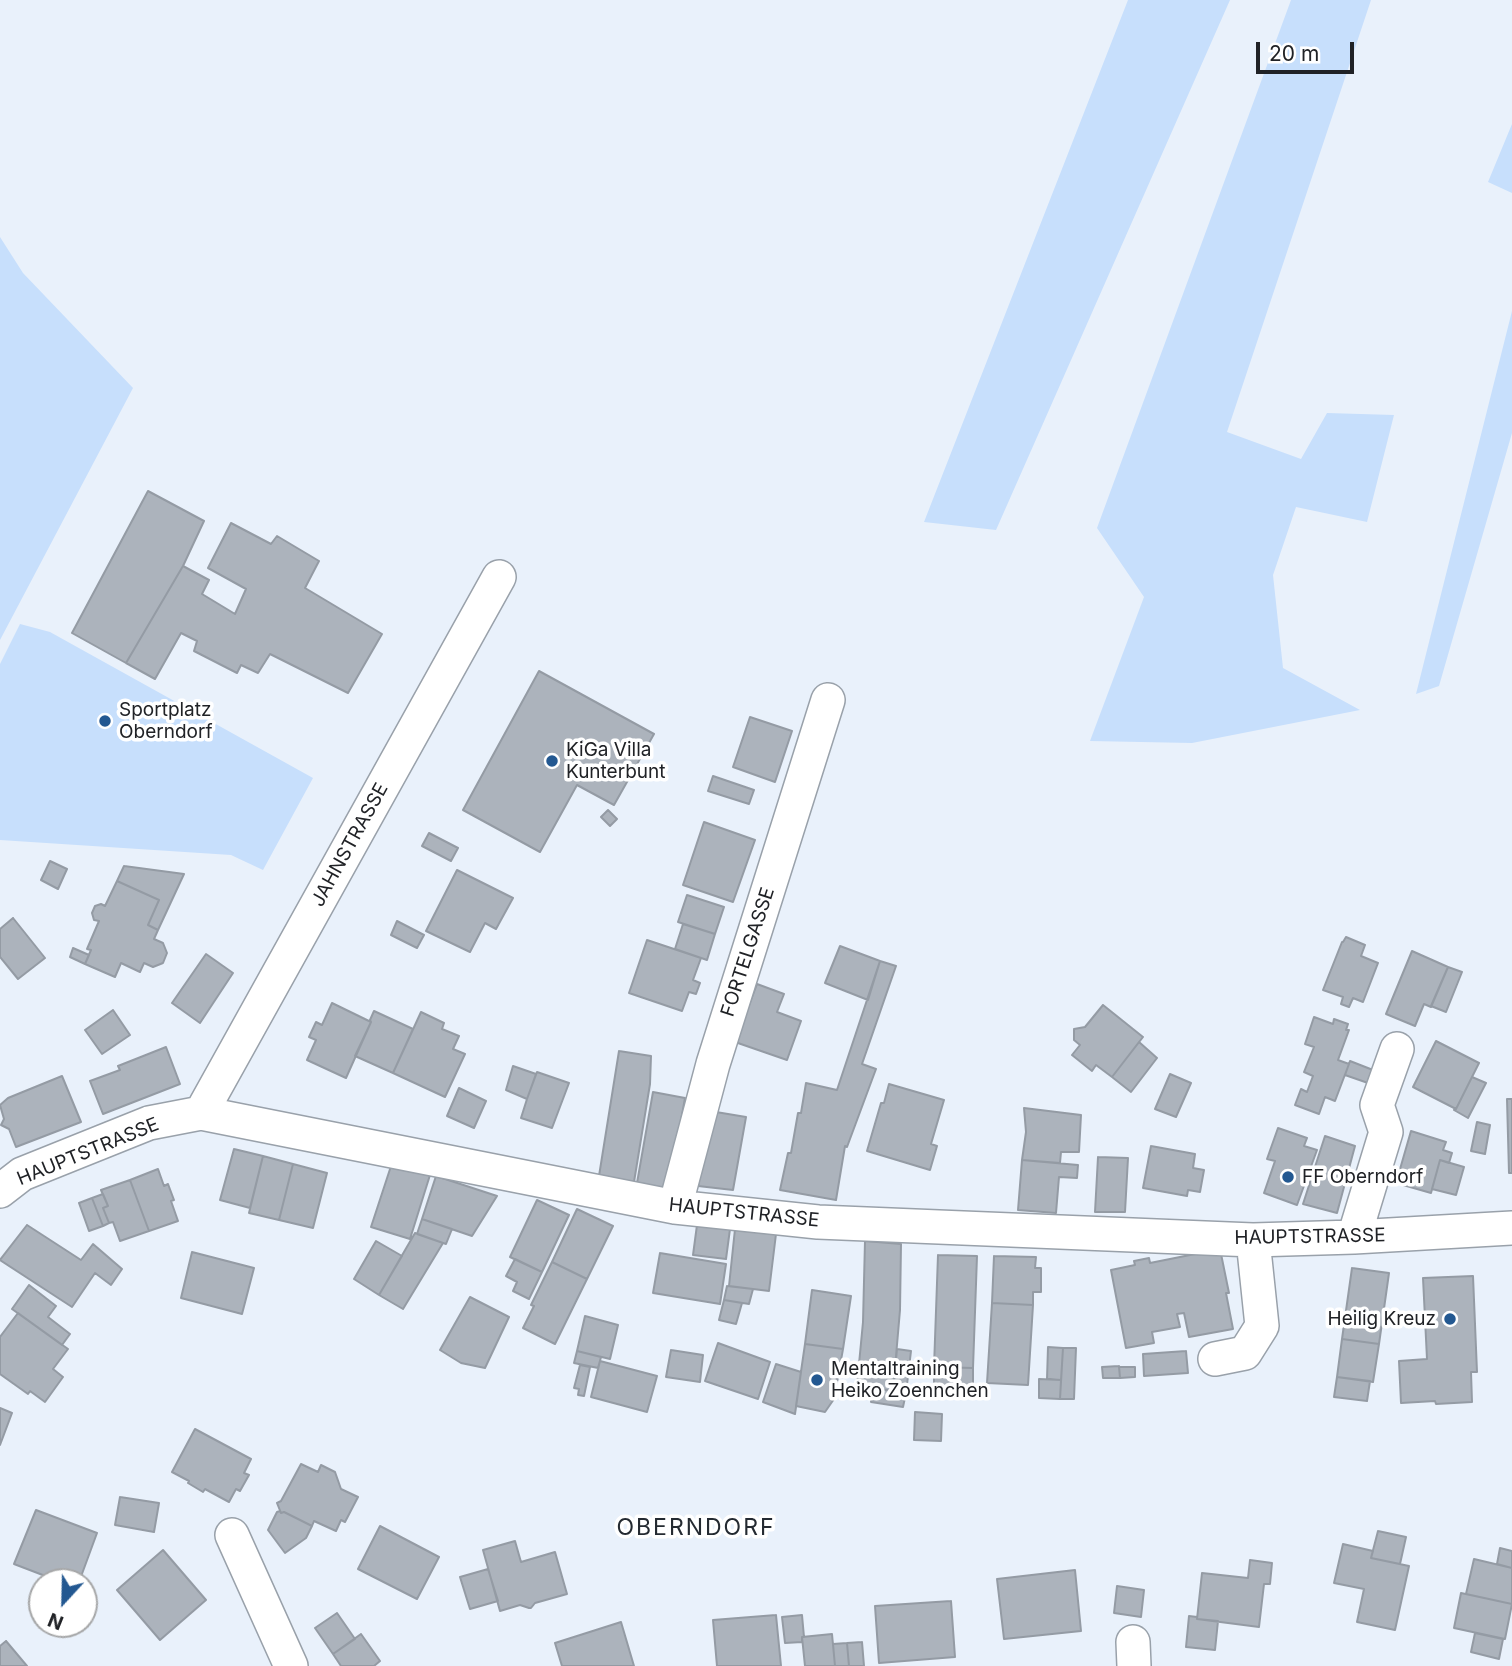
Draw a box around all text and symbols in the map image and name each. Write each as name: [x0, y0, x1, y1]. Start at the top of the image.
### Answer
scale bar: [1260, 28, 1358, 72]
text: 20 m: [1269, 41, 1319, 66]
place label: Sportplatz Oberndorf: [119, 699, 212, 743]
marker: Sportplatz Oberndorf: [97, 713, 113, 729]
place label: KiGa Villa Kunterbunt: [566, 739, 665, 783]
marker: KiGa Villa Kunterbunt: [544, 753, 560, 769]
street label: JAHNSTRASSE: [307, 779, 393, 911]
street label: FORTELGASSE: [716, 885, 780, 1019]
street label: HAUPTSTRASSE: [14, 1113, 162, 1191]
place label: FF Oberndorf: [1302, 1166, 1423, 1188]
marker: FF Oberndorf: [1280, 1169, 1296, 1185]
street label: HAUPTSTRASSE: [668, 1194, 820, 1232]
street label: HAUPTSTRASSE: [1234, 1224, 1386, 1250]
place label: Heilig Kreuz: [1328, 1308, 1436, 1330]
marker: Heilig Kreuz: [1442, 1311, 1458, 1327]
place label: Mentaltraining Heiko Zoennchen: [831, 1358, 989, 1402]
marker: Mentaltraining Heiko Zoennchen: [809, 1372, 825, 1388]
district label: OBERNDORF: [618, 1514, 774, 1542]
north arrow: [28, 1568, 98, 1638]
text: N: [45, 1608, 67, 1634]

